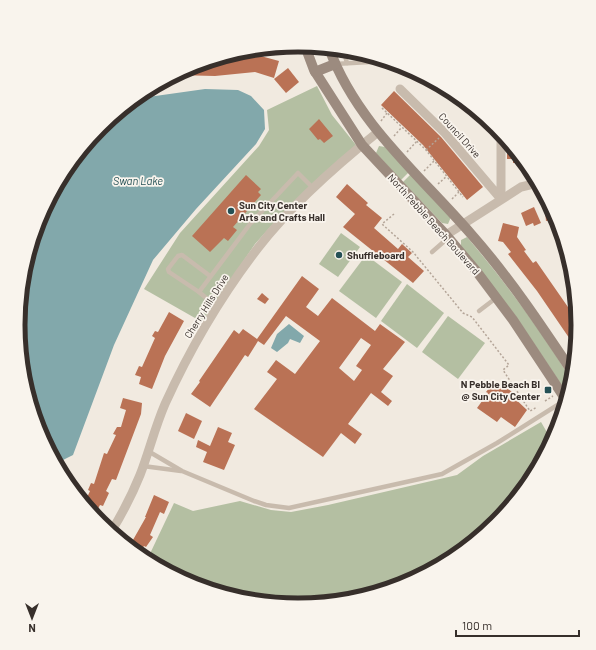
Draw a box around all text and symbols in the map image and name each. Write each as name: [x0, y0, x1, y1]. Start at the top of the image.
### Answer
street label: Council Drive: [437, 110, 483, 160]
street label: North Pebble Beach Boulevard: [386, 171, 482, 277]
water label: Swan Lake: [113, 174, 163, 187]
place label: Sun City Center Arts and Crafts Hall: [239, 199, 325, 223]
marker: Sun City Center Arts and Crafts Hall: [226, 206, 236, 216]
place label: Shuffleboard: [347, 249, 405, 261]
marker: Shuffleboard: [334, 250, 344, 260]
street label: Cherry Hills Drive: [181, 272, 231, 340]
place label: N Pebble Beach Bl @ Sun City Center: [461, 378, 540, 402]
marker: N Pebble Beach Bl @ Sun City Center: [543, 385, 553, 395]
north arrow: [12, 598, 52, 638]
scale bar: [456, 612, 579, 638]
text: 100 m: [462, 618, 492, 632]
text: N: [28, 622, 36, 635]

